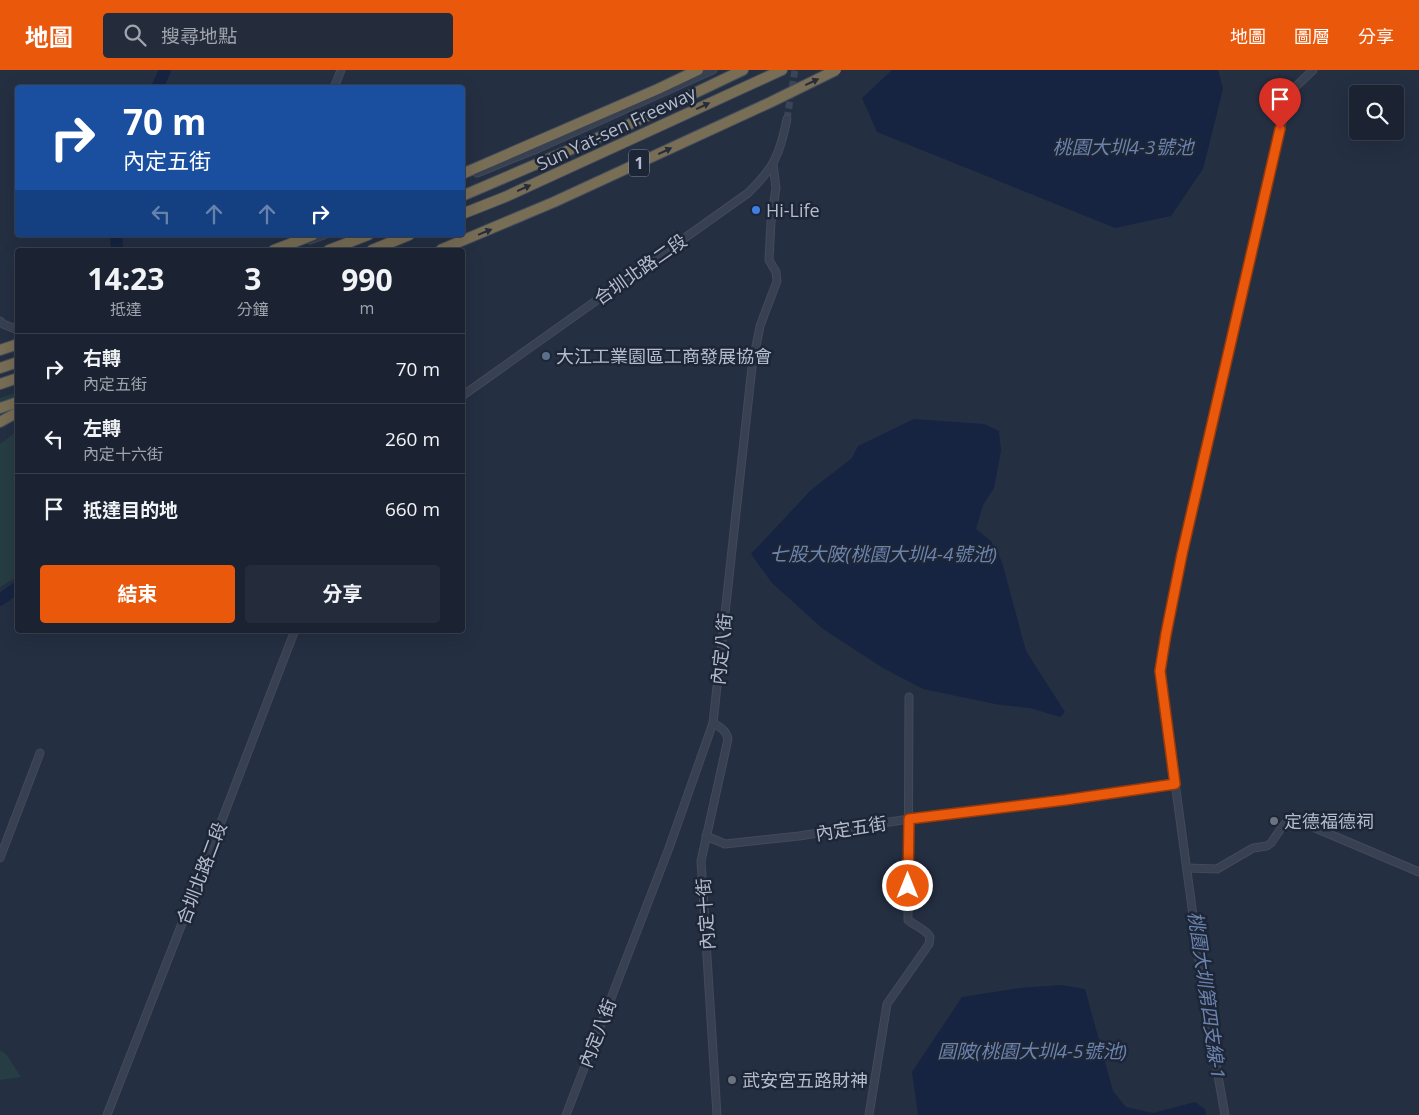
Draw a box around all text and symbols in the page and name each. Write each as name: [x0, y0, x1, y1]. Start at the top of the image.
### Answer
search box: [103, 13, 453, 58]
text: 地圖: [25, 20, 73, 53]
icon: search: [121, 21, 149, 49]
text: 搜尋地點: [161, 23, 237, 49]
text: 地圖: [1230, 24, 1266, 48]
text: 圖層: [1294, 24, 1330, 48]
text: 分享: [1358, 24, 1394, 48]
one-way arrow: [805, 78, 819, 86]
pin: [1259, 78, 1301, 129]
street label: Sun Yat-sen Freeway: [532, 80, 700, 175]
icon: arrive: [1266, 85, 1294, 113]
map controls: [1349, 85, 1404, 140]
button: search: [1349, 85, 1404, 140]
text: 70 m: [123, 98, 206, 145]
one-way arrow: [696, 102, 710, 110]
icon: right: [40, 105, 105, 170]
water label: 桃園大圳4-3號池: [1053, 134, 1195, 160]
text: 內定五街: [123, 145, 211, 175]
one-way arrow: [658, 147, 672, 155]
road number: 1: [629, 150, 649, 176]
one-way arrow: [517, 184, 531, 192]
place label: Hi-Life: [766, 198, 820, 222]
icon: left: [147, 200, 175, 228]
icon: ahead: [200, 200, 228, 228]
icon: ahead: [253, 200, 281, 228]
icon: right: [306, 200, 334, 228]
marker: Hi-Life: [750, 204, 762, 216]
one-way arrow: [478, 228, 493, 236]
street label: 合圳北路二段: [589, 228, 691, 310]
text: 14:23: [87, 258, 165, 299]
text: 3: [244, 258, 261, 299]
text: 990: [341, 259, 393, 300]
text: m: [360, 297, 374, 319]
text: 抵達: [110, 298, 142, 320]
text: 分鐘: [237, 298, 269, 320]
place label: 大江工業園區工商發展協會: [556, 344, 772, 368]
text: 右轉: [83, 345, 121, 371]
marker: 大江工業園區工商發展協會: [540, 350, 552, 362]
icon: right: [40, 355, 68, 383]
text: 70 m: [396, 356, 440, 382]
text: 內定五街: [83, 373, 147, 395]
text: 左轉: [83, 415, 121, 441]
icon: left: [40, 425, 68, 453]
text: 260 m: [385, 426, 440, 452]
text: 內定十六街: [83, 443, 163, 465]
icon: arrive: [40, 495, 68, 523]
text: 660 m: [385, 496, 440, 522]
text: 抵達目的地: [83, 497, 178, 523]
water label: 七股大陂(桃園大圳4-4號池): [769, 541, 997, 567]
button: 結束: [40, 565, 235, 623]
button: 分享: [245, 565, 440, 623]
street label: 內定八街: [705, 612, 737, 686]
place label: 定德福德祠: [1284, 809, 1374, 833]
street label: 內定五街: [814, 811, 888, 845]
marker: 定德福德祠: [1268, 815, 1280, 827]
street label: 合圳北路二段: [170, 818, 232, 928]
position arrow: [881, 859, 933, 911]
street label: 內定十街: [691, 877, 719, 951]
water label: 桃園大圳第四支線-1: [1182, 910, 1232, 1080]
street label: 內定八街: [573, 995, 621, 1071]
water label: 圓陂(桃園大圳4-5號池): [937, 1038, 1127, 1064]
place label: 武安宮五路財神: [742, 1068, 868, 1092]
marker: 武安宮五路財神: [726, 1074, 738, 1086]

